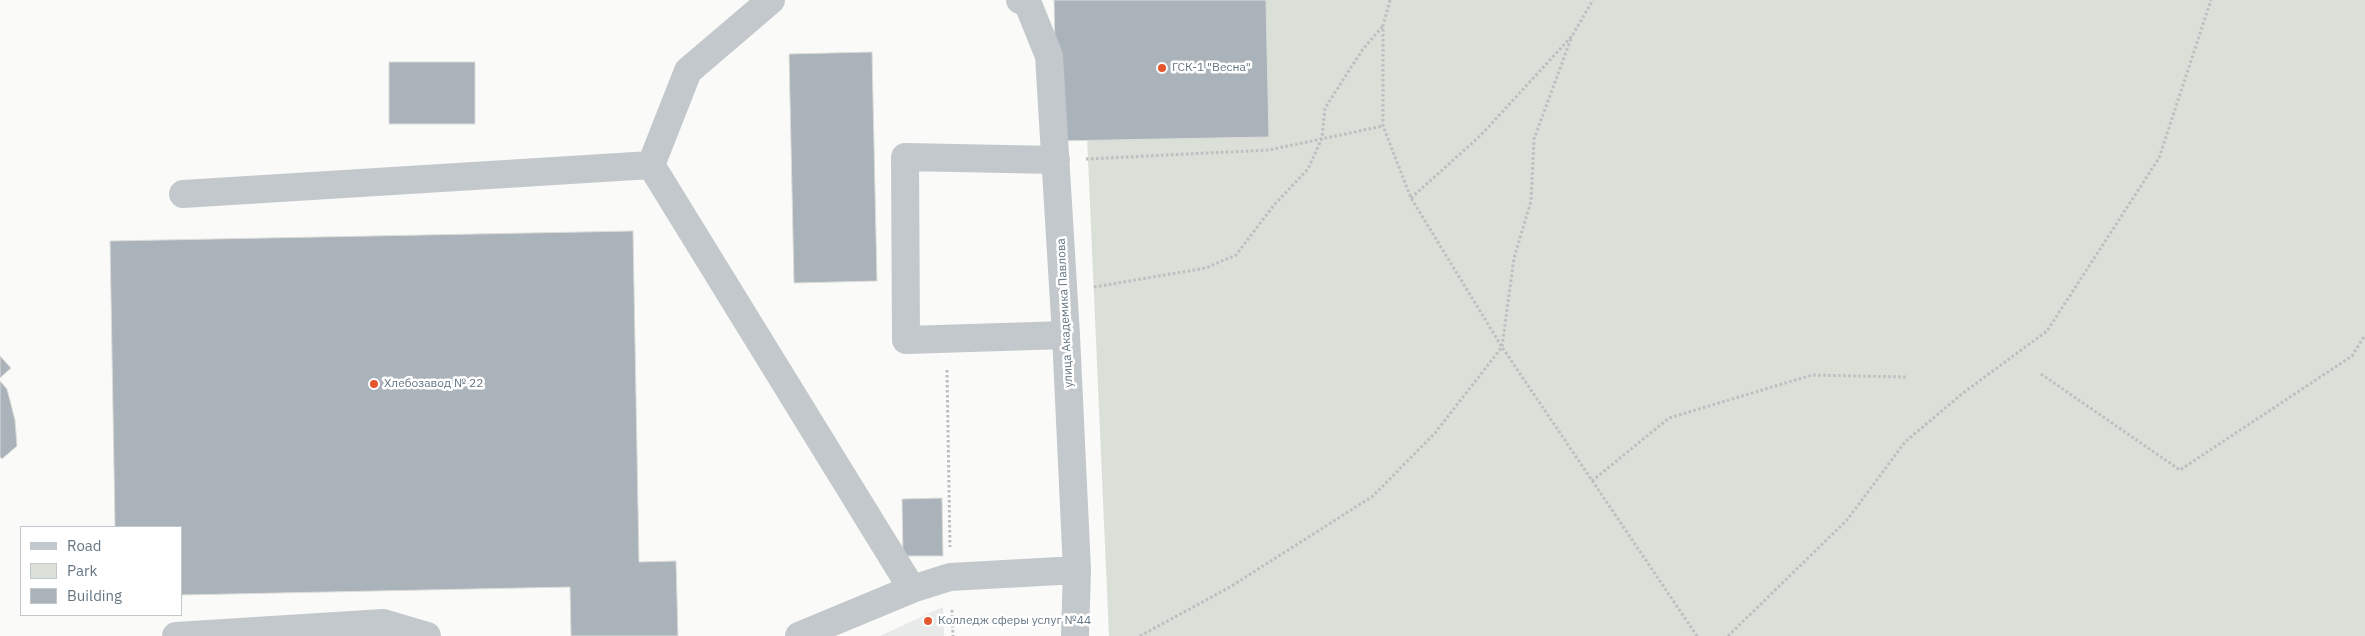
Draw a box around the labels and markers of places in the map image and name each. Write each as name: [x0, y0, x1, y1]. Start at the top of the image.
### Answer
place label: ГСК-1 "Весна": [1172, 61, 1251, 75]
marker: ГСК-1 "Весна": [1156, 62, 1168, 74]
place label: Хлебозавод № 22: [384, 377, 483, 391]
marker: Хлебозавод № 22: [368, 378, 380, 390]
place label: Колледж сферы услуг №44: [938, 614, 1091, 628]
marker: Колледж сферы услуг №44: [922, 615, 934, 627]

